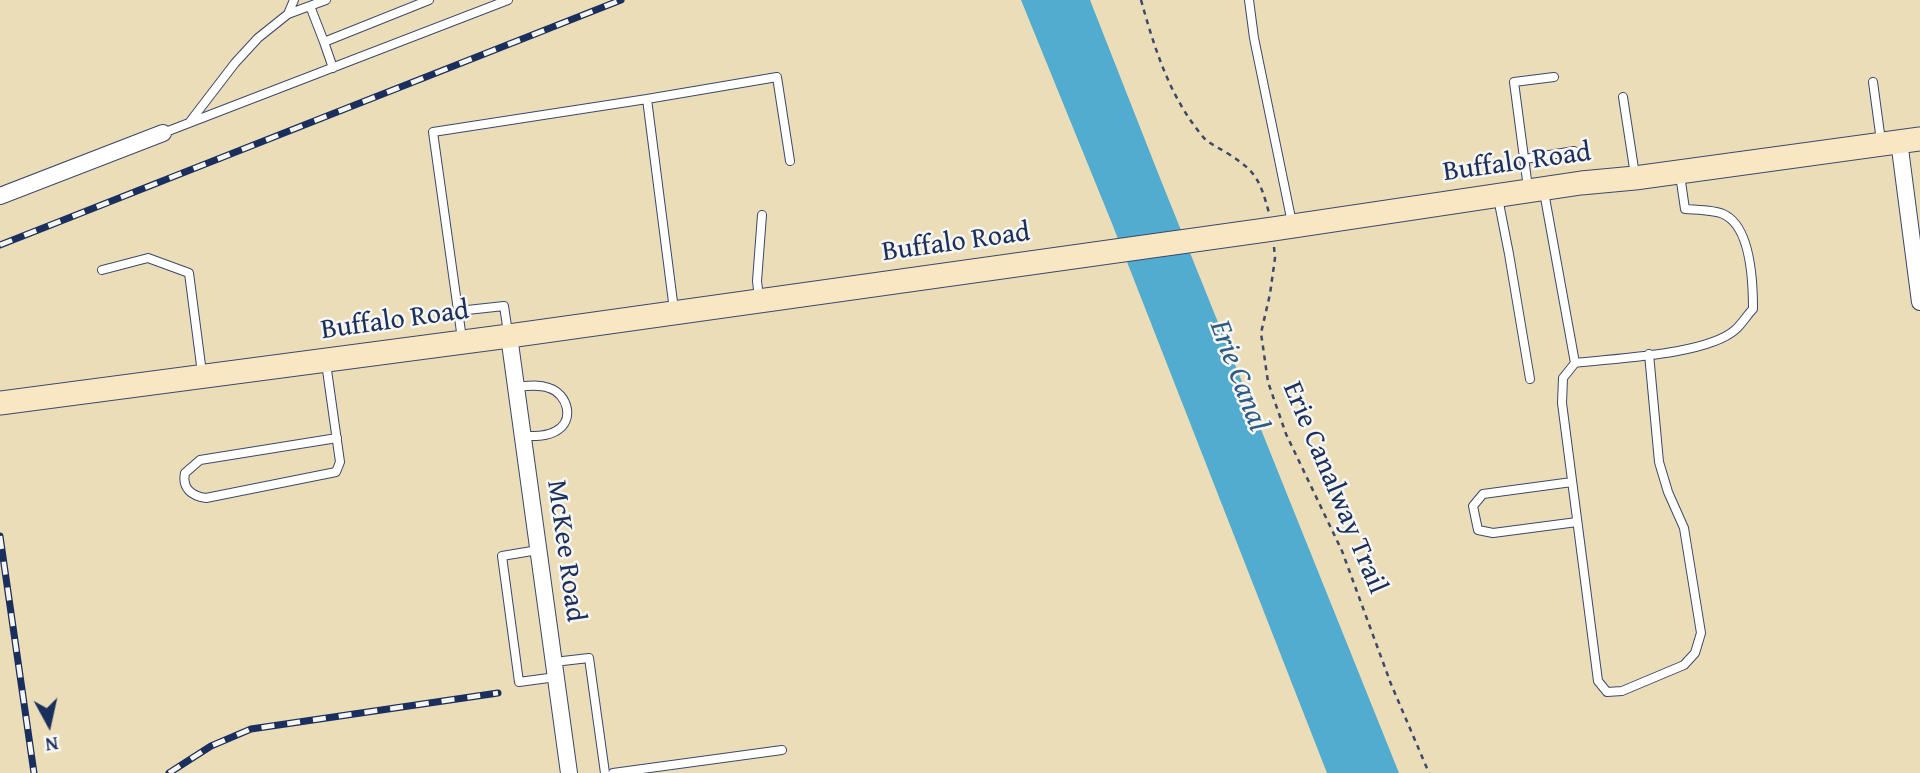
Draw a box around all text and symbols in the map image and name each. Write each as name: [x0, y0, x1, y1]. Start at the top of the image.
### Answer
street label: Buffalo Road: [1441, 136, 1593, 190]
street label: Buffalo Road: [880, 216, 1032, 270]
street label: Buffalo Road: [319, 294, 471, 348]
water label: Erie Canal: [1200, 315, 1276, 437]
street label: Erie Canalway Trail: [1274, 377, 1394, 599]
street label: McKee Road: [538, 478, 592, 624]
north arrow: [14, 689, 84, 759]
text: N: [44, 730, 60, 760]

